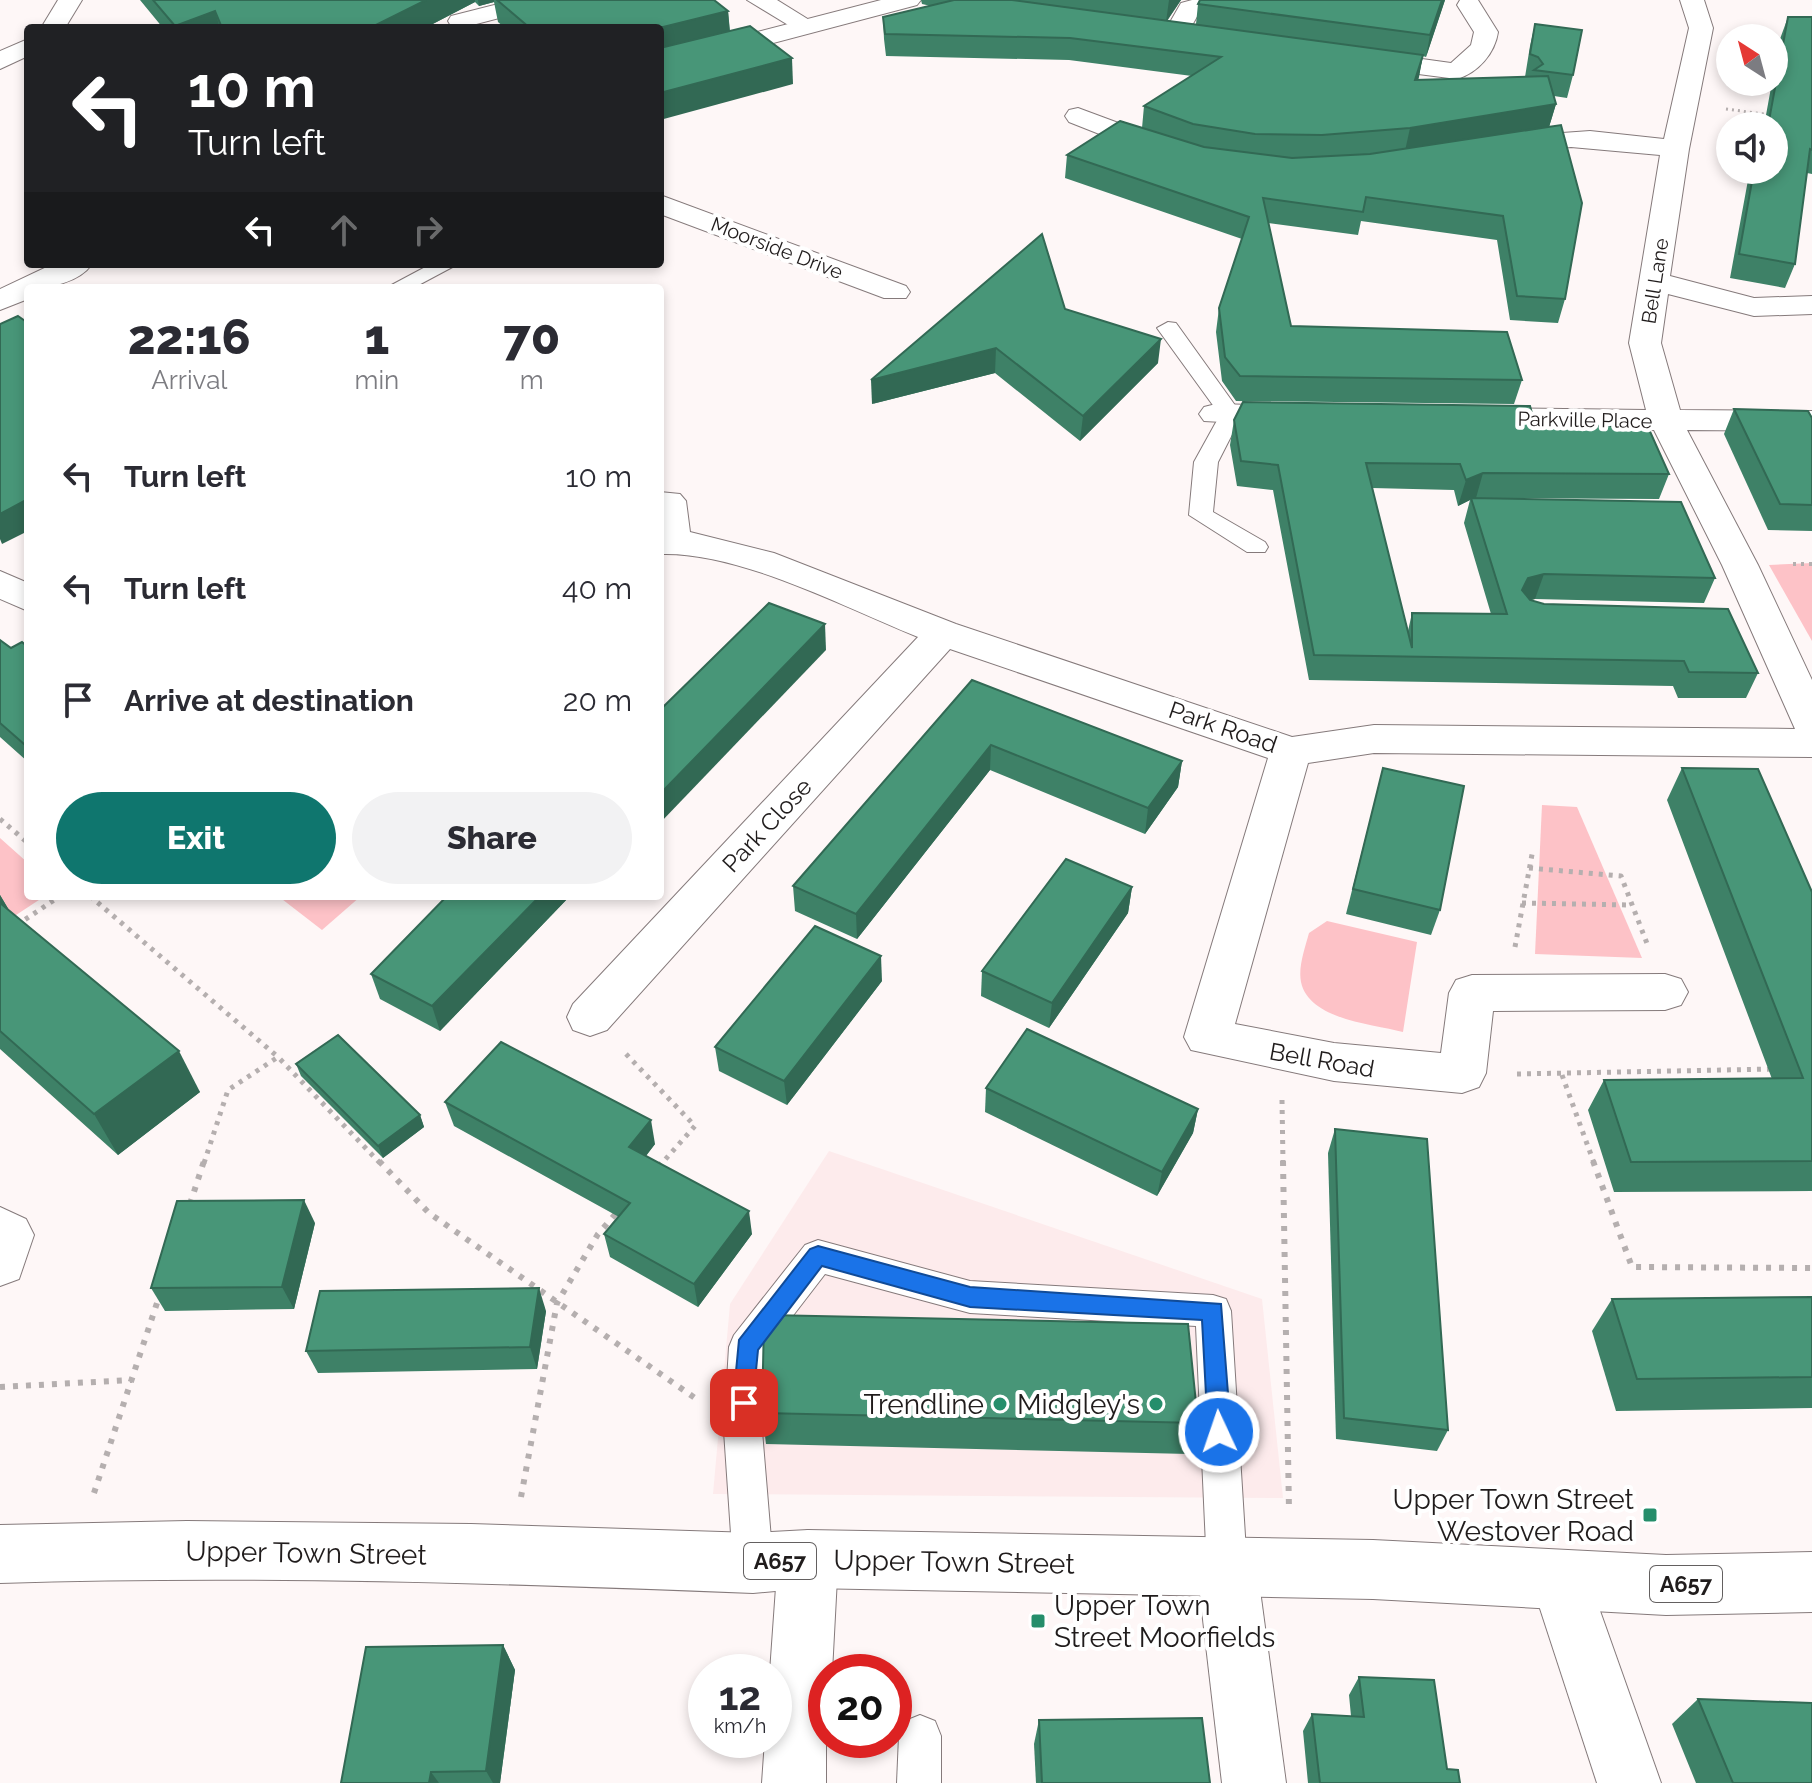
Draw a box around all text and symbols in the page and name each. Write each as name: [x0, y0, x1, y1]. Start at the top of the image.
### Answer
north arrow: [1716, 24, 1788, 96]
map controls: [1716, 24, 1788, 184]
text: 10 m: [188, 54, 316, 120]
icon: left: [56, 56, 160, 160]
button: sound: [1716, 112, 1788, 184]
text: Turn left: [188, 121, 326, 163]
icon: left: [238, 208, 282, 252]
icon: ahead: [322, 208, 366, 252]
icon: right: [406, 208, 450, 252]
street label: Moorside Drive: [708, 212, 847, 284]
street label: Bell Lane: [1636, 236, 1674, 326]
text: 22:16: [128, 309, 251, 365]
text: 1: [364, 309, 389, 365]
text: 70: [503, 309, 560, 365]
text: Arrival: [151, 365, 227, 395]
text: min: [355, 365, 399, 395]
text: m: [520, 365, 544, 395]
street label: Parkville Place: [1517, 407, 1653, 433]
icon: left: [56, 454, 100, 498]
text: Turn left: [124, 459, 246, 494]
text: 10 m: [566, 459, 632, 494]
icon: left: [56, 566, 100, 610]
text: Turn left: [124, 571, 246, 606]
text: 40 m: [562, 571, 632, 606]
icon: arrive: [56, 678, 100, 722]
text: Arrive at destination: [124, 683, 414, 718]
text: 20 m: [563, 683, 632, 718]
street label: Park Road: [1165, 695, 1281, 759]
street label: Park Close: [716, 772, 818, 878]
button: Exit: [56, 792, 336, 884]
button: Share: [352, 792, 632, 884]
street label: Bell Road: [1267, 1037, 1377, 1083]
pin: [710, 1369, 778, 1437]
icon: arrive: [722, 1381, 766, 1425]
place label: Trendline: [863, 1388, 984, 1421]
place label: Midgley's: [1017, 1388, 1140, 1421]
position arrow: [1177, 1390, 1261, 1474]
marker: Trendline: [991, 1395, 1009, 1413]
marker: Midgley's: [1147, 1395, 1165, 1413]
place label: Upper Town Street Westover Road: [1393, 1483, 1635, 1548]
marker: Upper Town Street Westover Road: [1641, 1506, 1659, 1524]
street label: Upper Town Street: [185, 1534, 428, 1572]
road number: A657: [744, 1543, 816, 1579]
street label: Upper Town Street: [833, 1543, 1076, 1581]
road number: A657: [1650, 1566, 1722, 1602]
place label: Upper Town Street Moorfields: [1054, 1589, 1275, 1654]
marker: Upper Town Street Moorfields: [1029, 1612, 1047, 1630]
speed limit sign: 20: [808, 1654, 912, 1758]
text: 12: [719, 1672, 761, 1719]
text: km/h: [714, 1714, 766, 1738]

